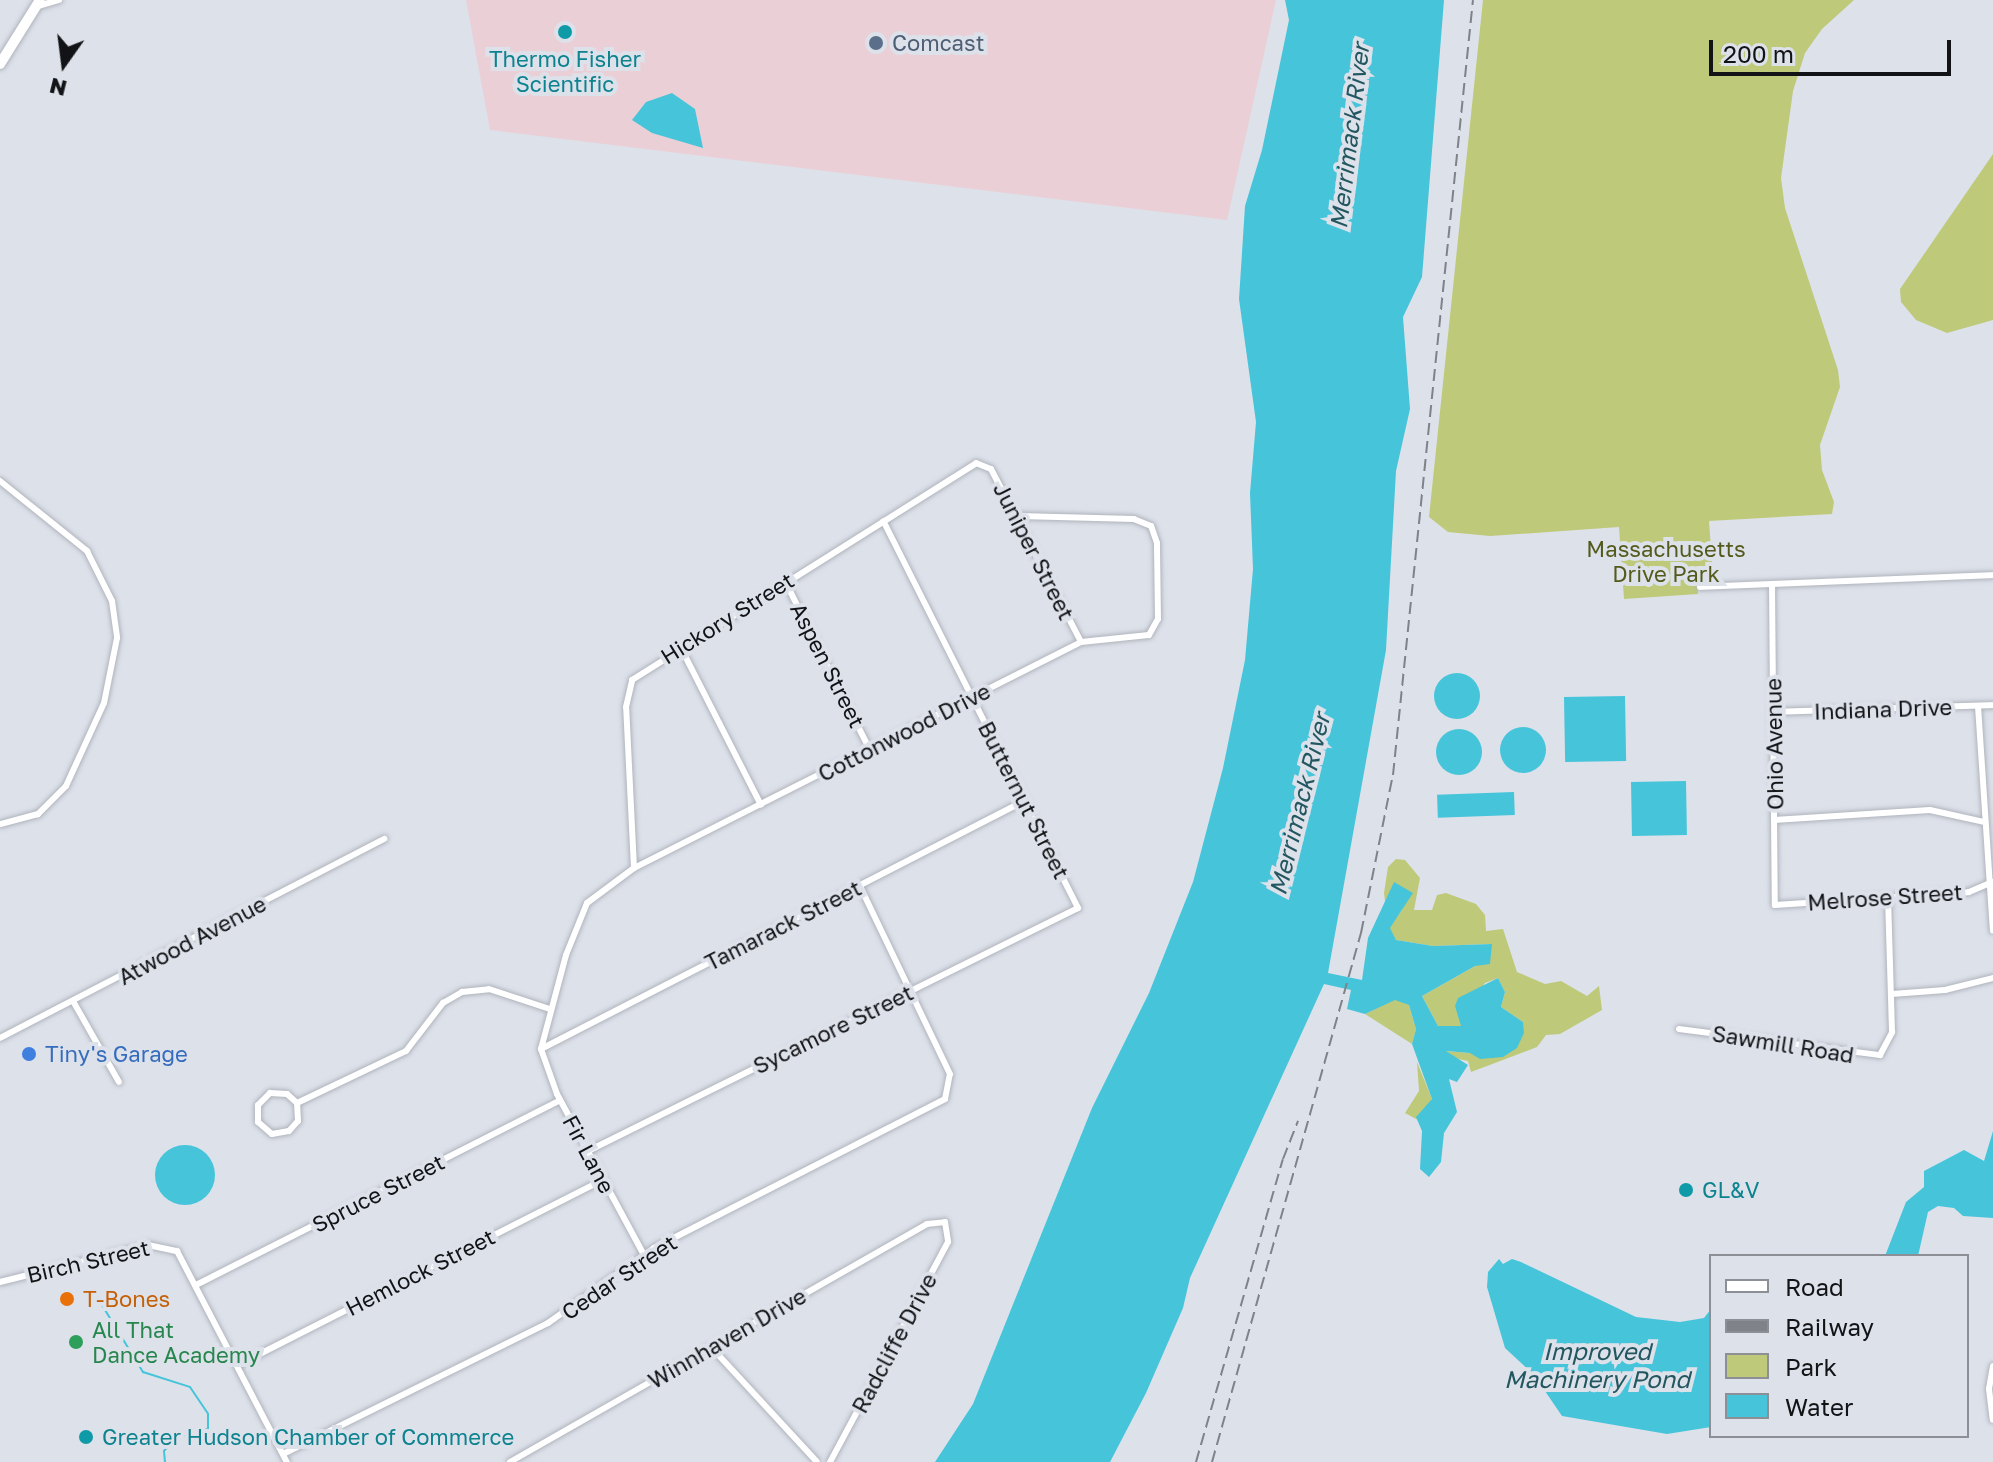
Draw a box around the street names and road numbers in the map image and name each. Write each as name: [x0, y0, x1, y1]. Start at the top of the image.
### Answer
street label: Juniper Street: [988, 478, 1080, 624]
street label: Hickory Street: [656, 567, 798, 669]
street label: Aspen Street: [785, 598, 871, 732]
street label: Cottonwood Drive: [814, 677, 994, 787]
street label: Ohio Avenue: [1760, 678, 1788, 810]
street label: Indiana Drive: [1813, 693, 1953, 725]
street label: Butternut Street: [973, 717, 1075, 883]
street label: Tamarack Street: [700, 874, 866, 976]
street label: Melrose Street: [1807, 878, 1963, 916]
street label: Atwood Avenue: [114, 890, 270, 990]
street label: Sycamore Street: [749, 979, 917, 1079]
street label: Sawmill Road: [1710, 1020, 1856, 1068]
street label: Fir Lane: [557, 1110, 621, 1198]
street label: Spruce Street: [307, 1148, 449, 1238]
street label: Hemlock Street: [341, 1223, 499, 1321]
street label: Cedar Street: [557, 1229, 681, 1325]
street label: Birch Street: [24, 1234, 152, 1288]
street label: Radcliffe Drive: [846, 1269, 942, 1417]
street label: Winnhaven Drive: [643, 1282, 811, 1394]

